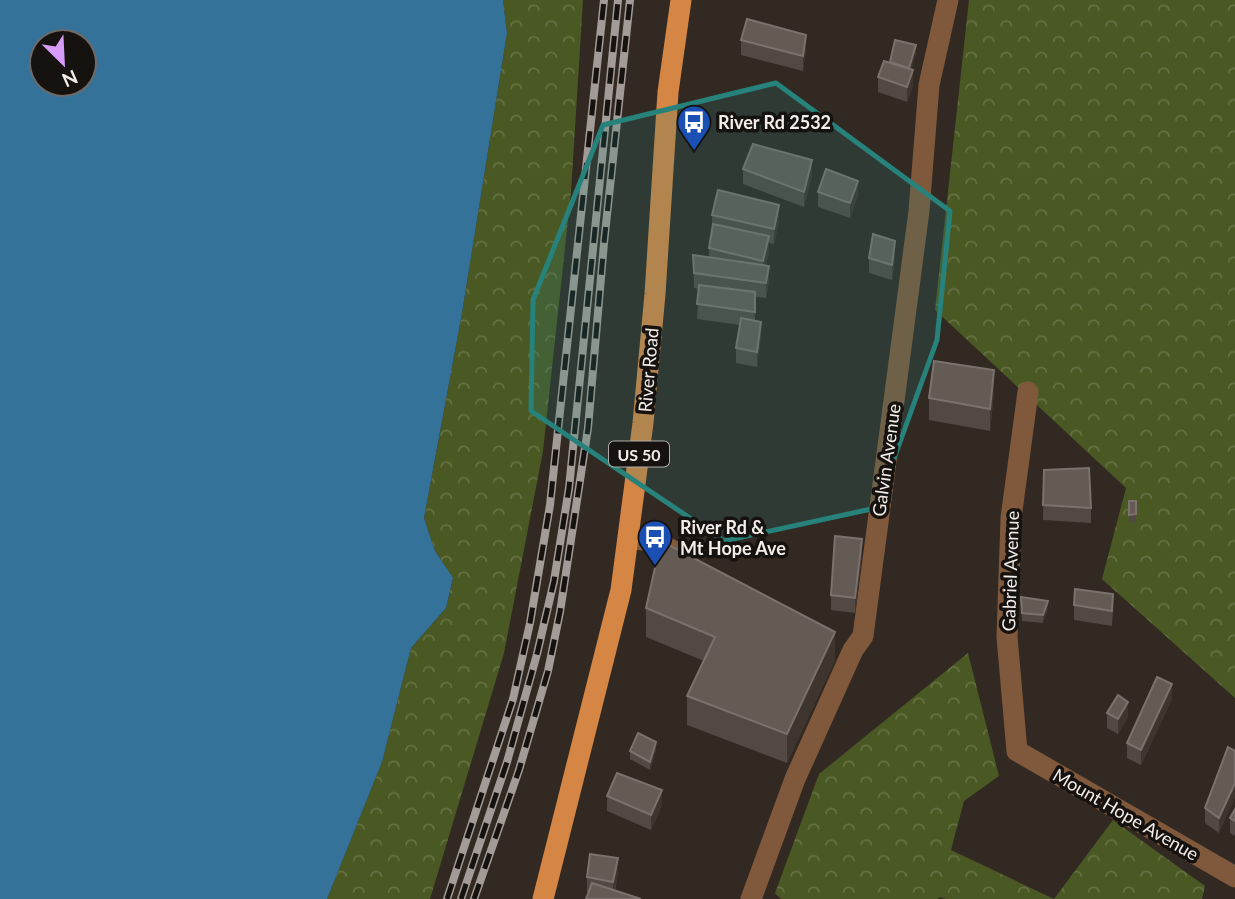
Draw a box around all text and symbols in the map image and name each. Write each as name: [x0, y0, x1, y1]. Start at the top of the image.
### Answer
north arrow: [28, 28, 98, 98]
text: N: [59, 66, 81, 92]
bus stop icon: River Rd 2532: [675, 103, 713, 152]
place label: River Rd 2532: [718, 111, 831, 133]
street label: River Road: [633, 327, 663, 413]
street label: Galvin Avenue: [867, 402, 905, 518]
road number: US 50: [609, 442, 669, 467]
street label: Gabriel Avenue: [997, 510, 1023, 632]
place label: River Rd & Mt Hope Ave: [680, 516, 786, 559]
bus stop icon: River Rd & Mt Hope Ave: [636, 518, 674, 567]
street label: Mount Hope Avenue: [1049, 763, 1203, 865]

